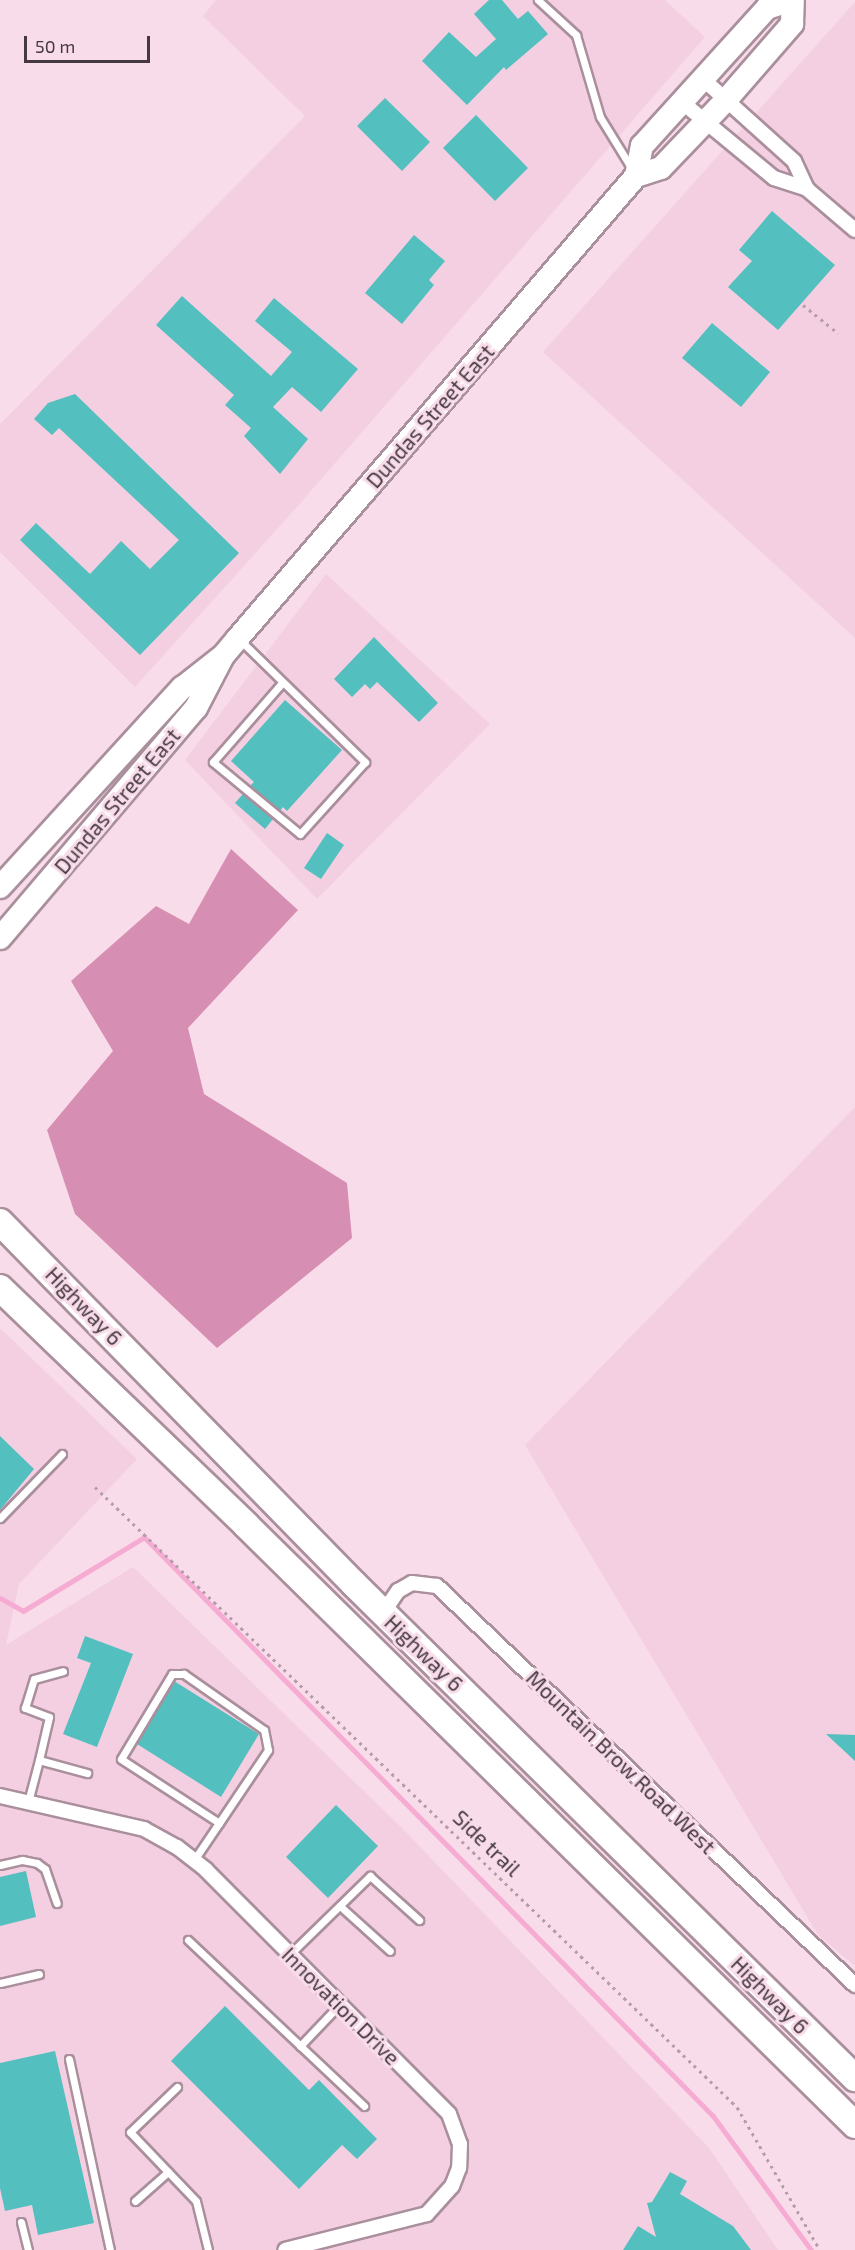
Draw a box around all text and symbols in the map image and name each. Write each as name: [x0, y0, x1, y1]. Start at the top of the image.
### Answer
scale bar: [27, 24, 153, 62]
text: 50 m: [35, 35, 75, 57]
street label: Dundas Street East: [361, 339, 499, 493]
street label: Dundas Street East: [49, 723, 185, 879]
street label: Highway 6: [40, 1261, 128, 1351]
street label: Highway 6: [379, 1609, 469, 1697]
street label: Mountain Brow Road West: [521, 1665, 721, 1859]
street label: Side trail: [448, 1805, 526, 1881]
street label: Innovation Drive: [277, 1942, 405, 2070]
street label: Highway 6: [726, 1951, 814, 2039]

